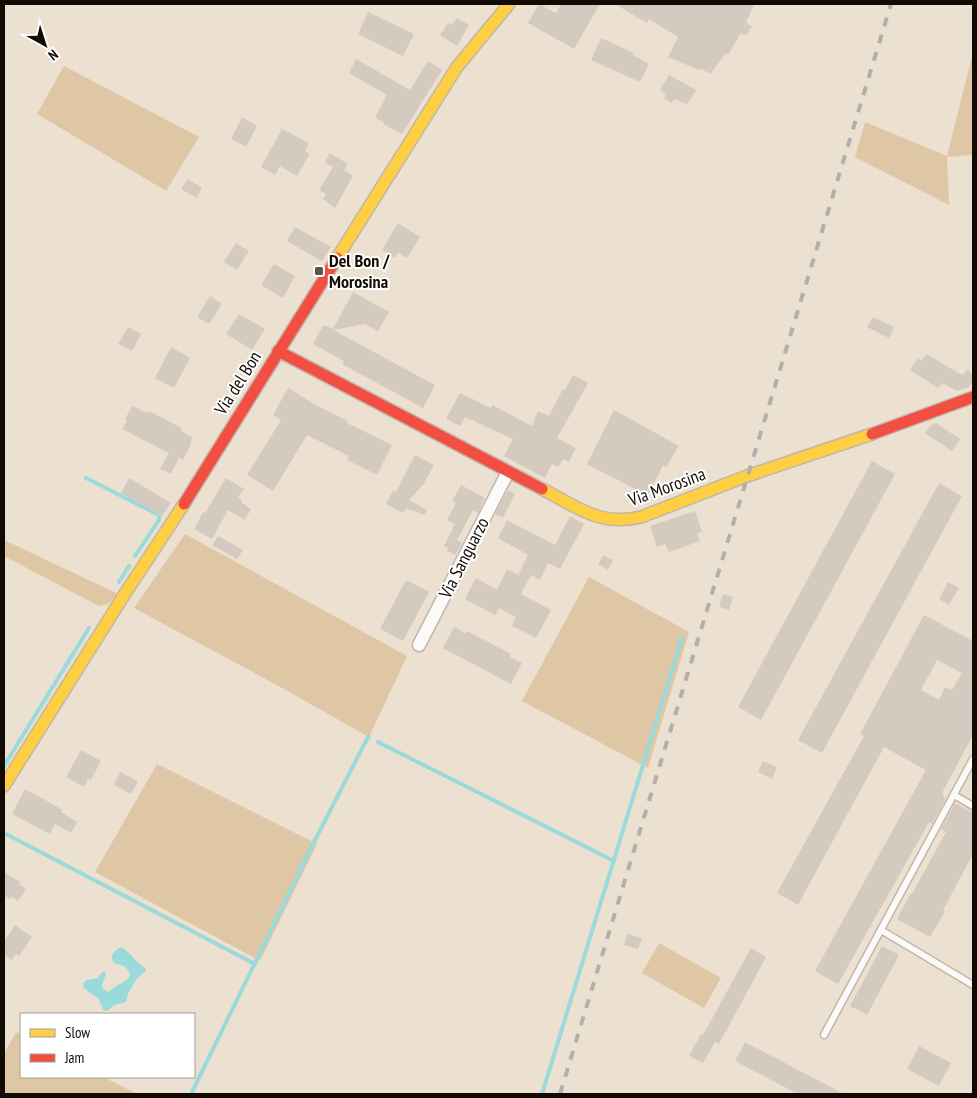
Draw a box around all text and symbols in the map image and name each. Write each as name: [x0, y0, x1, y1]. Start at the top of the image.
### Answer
north arrow: [20, 20, 70, 70]
text: N: [45, 46, 62, 64]
place label: Del Bon / Morosina: [329, 249, 390, 293]
marker: Del Bon / Morosina: [313, 265, 325, 277]
street label: Via del Bon: [209, 347, 266, 420]
street label: Via Morosina: [624, 462, 708, 511]
street label: Via Sanguarzo: [433, 513, 494, 603]
legend: [20, 1013, 195, 1078]
text: Slow: [65, 1023, 90, 1042]
text: Jam: [64, 1048, 84, 1067]

